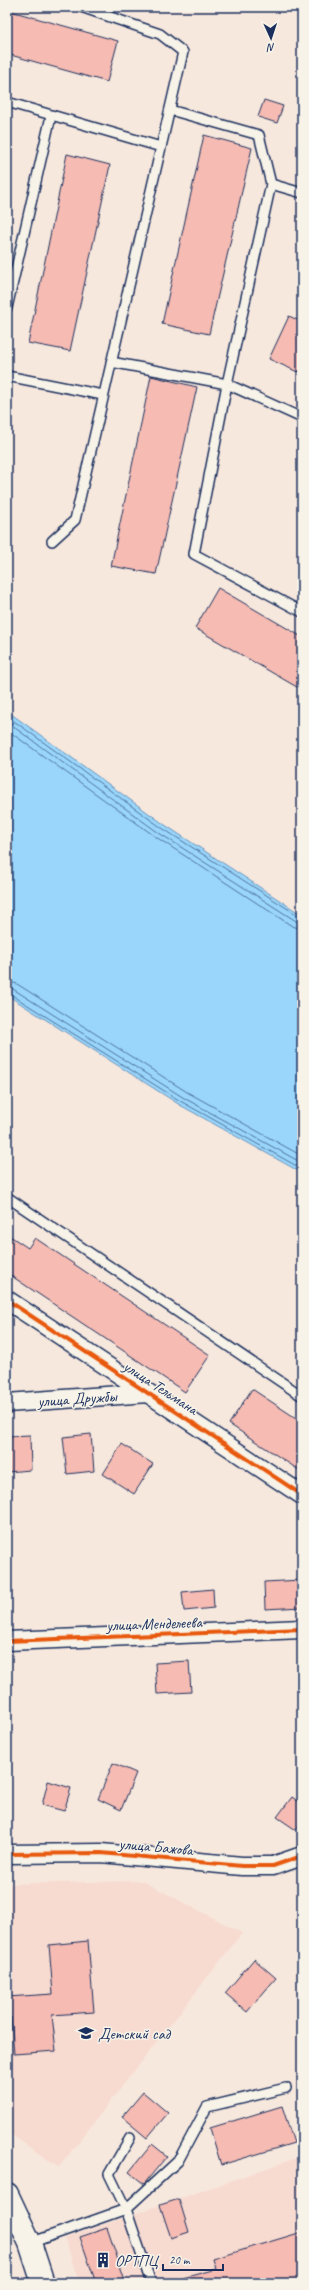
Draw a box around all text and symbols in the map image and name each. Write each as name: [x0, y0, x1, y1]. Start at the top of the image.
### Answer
north arrow: [251, 18, 291, 58]
text: N: [266, 41, 275, 55]
street label: улица Тельмана: [119, 1356, 203, 1420]
street label: улица Дружбы: [36, 1386, 119, 1412]
street label: улица Менделеева: [105, 1612, 204, 1636]
street label: улица Бажова: [117, 1834, 195, 1860]
school or university icon: Детский сад: [77, 2024, 95, 2042]
place label: Детский сад: [98, 2024, 172, 2044]
scale bar: [163, 2246, 223, 2272]
building icon: ОРТПЦ: [94, 2251, 112, 2269]
place label: ОРТПЦ: [115, 2251, 160, 2271]
text: 20 m: [169, 2252, 191, 2268]

